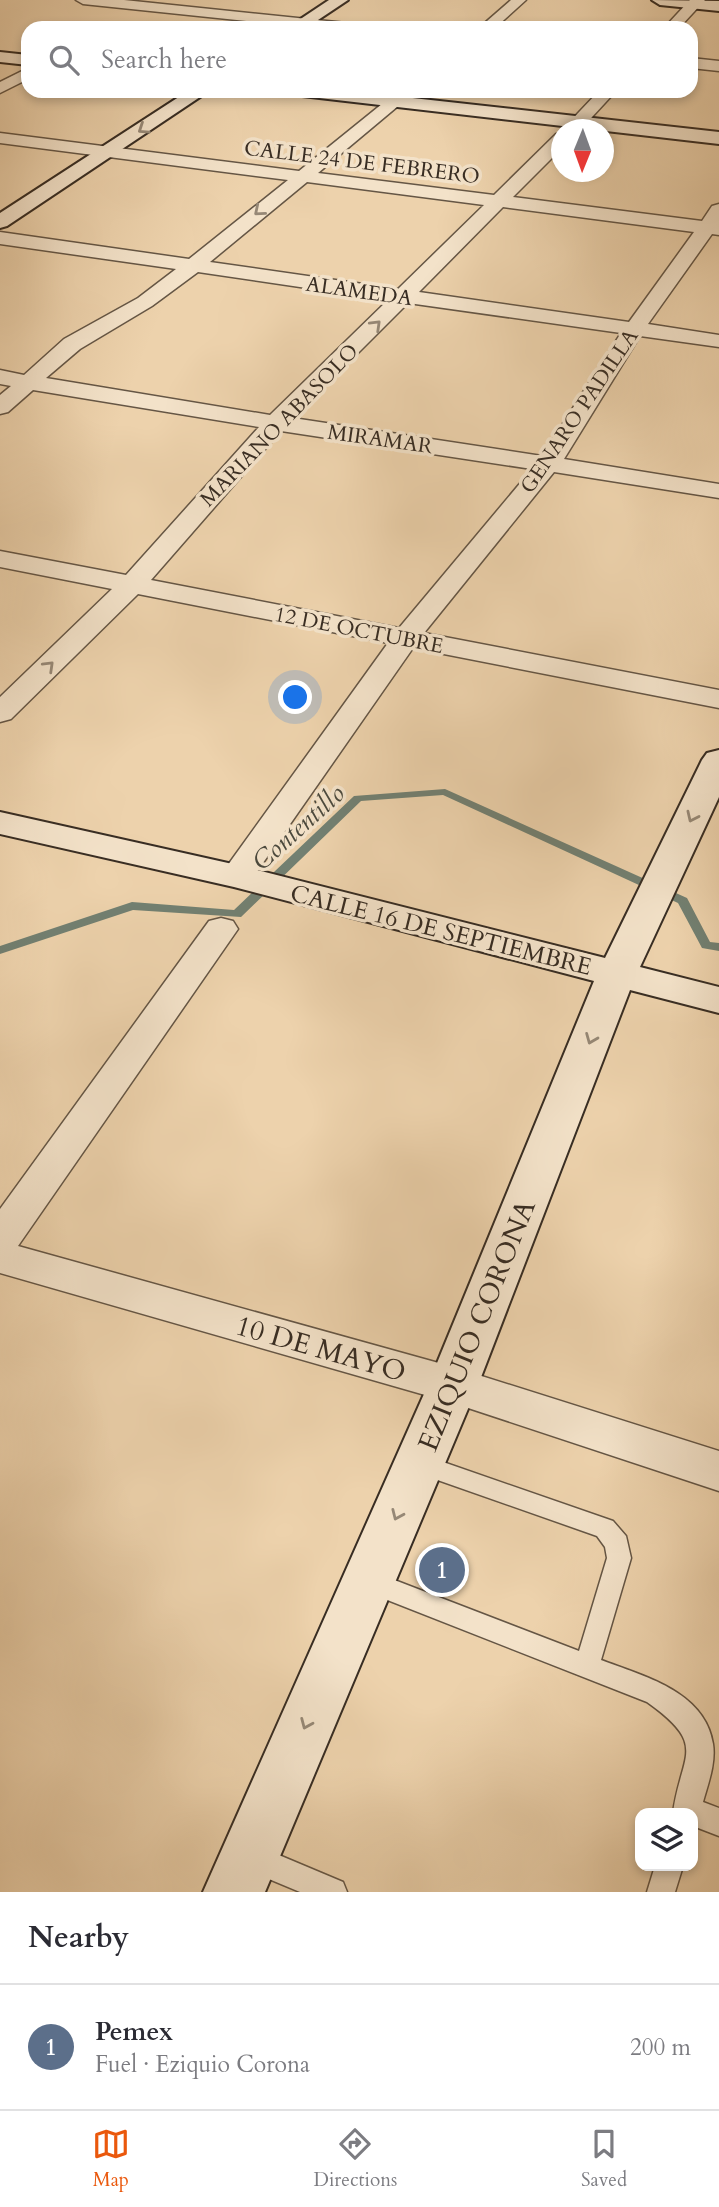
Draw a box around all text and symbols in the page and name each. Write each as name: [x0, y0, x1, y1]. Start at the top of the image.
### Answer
search box: [21, 21, 698, 98]
icon: search: [45, 41, 83, 79]
text: Search here: [101, 42, 227, 77]
north arrow: [551, 119, 614, 182]
one-way arrow: [138, 121, 151, 133]
street label: CALLE 24 DE FEBRERO: [242, 134, 481, 191]
one-way arrow: [255, 203, 268, 215]
street label: ALAMEDA: [304, 270, 414, 313]
one-way arrow: [367, 320, 380, 333]
street label: GENARO PADILLA: [514, 323, 645, 499]
street label: MARIANO ABASOLO: [194, 337, 365, 513]
street label: MIRAMAR: [326, 418, 435, 461]
street label: 12 DE OCTUBRE: [272, 600, 446, 661]
one-way arrow: [41, 661, 54, 674]
your location: [278, 680, 312, 714]
water label: Contentillo: [244, 776, 352, 878]
one-way arrow: [686, 810, 700, 822]
street label: CALLE 16 DE SEPTIEMBRE: [287, 877, 595, 984]
one-way arrow: [585, 1032, 599, 1044]
street label: EZIQUIO CORONA: [409, 1194, 545, 1457]
street label: 10 DE MAYO: [231, 1307, 410, 1391]
one-way arrow: [391, 1508, 405, 1520]
pin: 1: [419, 1544, 465, 1596]
one-way arrow: [300, 1717, 314, 1729]
map controls: [635, 1808, 698, 1871]
button: layers: [635, 1808, 698, 1871]
text: Nearby: [28, 1917, 129, 1958]
text: Pemex: [95, 2014, 173, 2049]
text: 1: [45, 2032, 57, 2063]
text: 200 m: [630, 2032, 691, 2063]
text: Fuel · Eziquio Corona: [95, 2049, 310, 2080]
tab: Map: [92, 2125, 130, 2193]
tab: Directions: [314, 2125, 397, 2193]
tab: Saved: [581, 2125, 627, 2193]

